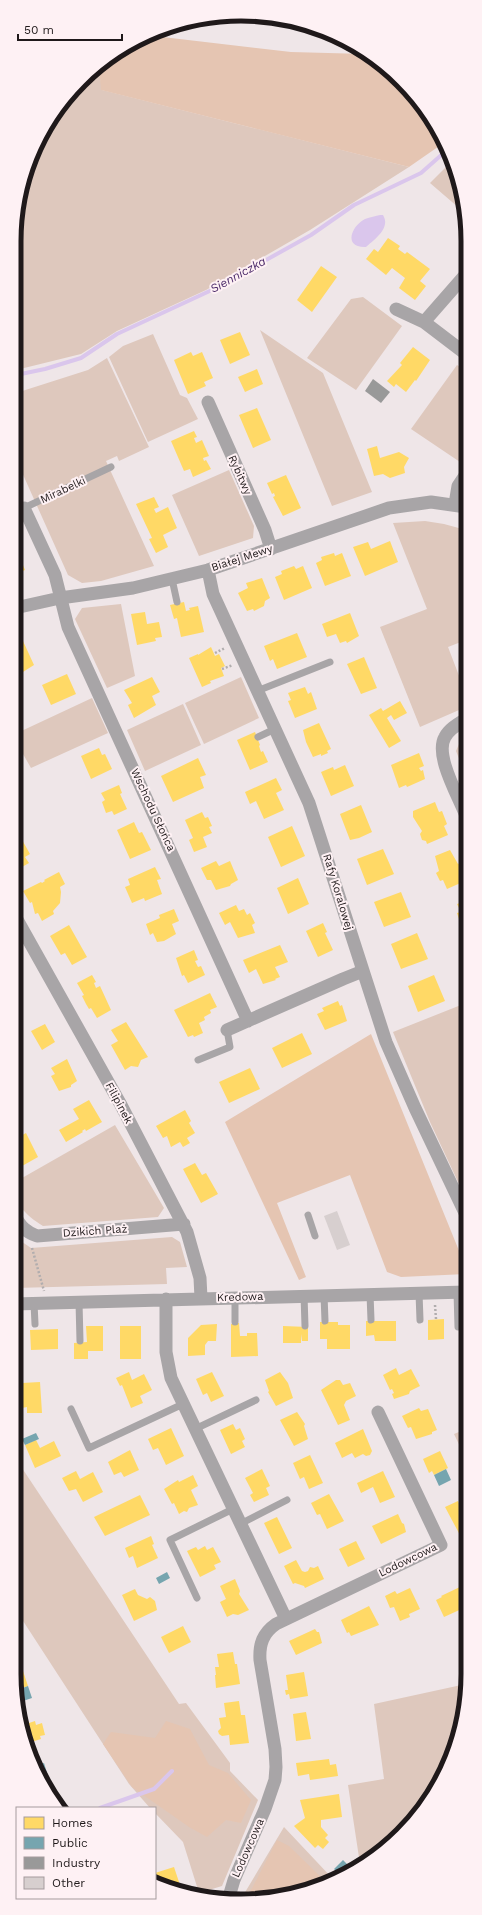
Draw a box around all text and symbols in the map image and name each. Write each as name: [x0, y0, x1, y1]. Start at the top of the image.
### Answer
scale bar: [18, 16, 122, 42]
text: 50 m: [24, 23, 54, 37]
water label: Sienniczka: [208, 254, 269, 296]
street label: Rybitwy: [226, 453, 255, 497]
street label: Mirabelki: [38, 474, 88, 506]
street label: Białej Mewy: [210, 542, 275, 574]
street label: Wschodu Słońca: [128, 766, 178, 854]
street label: Rafy Koralowej: [320, 852, 356, 932]
street label: Filipinek: [103, 1080, 135, 1126]
street label: Dzikich Plaż: [62, 1222, 128, 1240]
street label: Kredowa: [217, 1290, 263, 1304]
street label: Lodowcowa: [377, 1540, 439, 1580]
legend: [16, 1807, 156, 1899]
text: Homes: [52, 1816, 93, 1830]
street label: Lodowcowa: [229, 1816, 267, 1880]
text: Public: [52, 1836, 88, 1850]
text: Industry: [52, 1856, 101, 1870]
text: Other: [52, 1876, 85, 1890]

